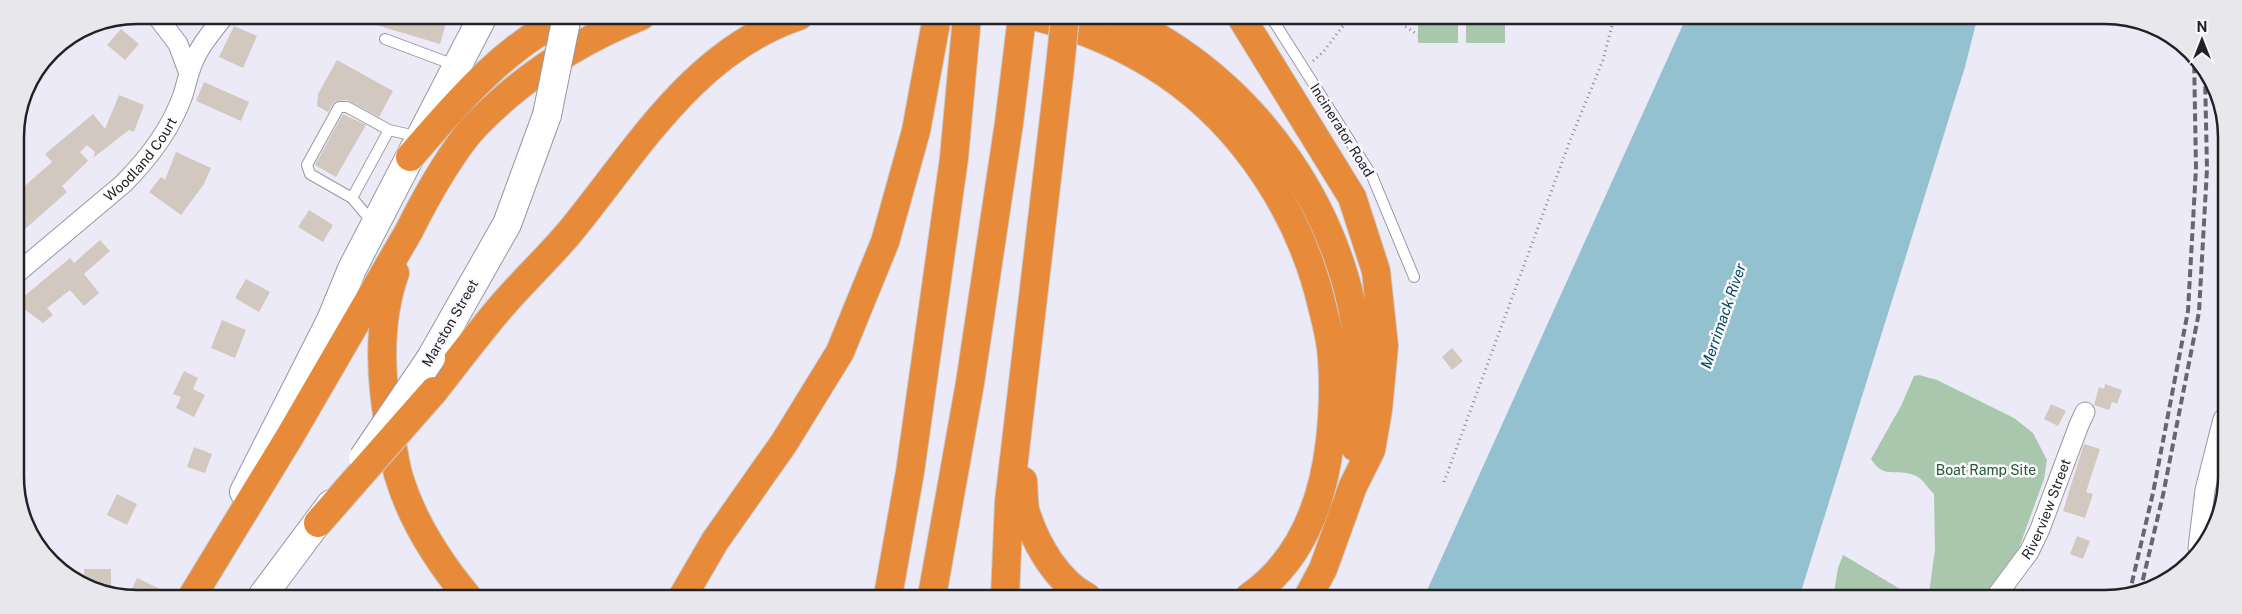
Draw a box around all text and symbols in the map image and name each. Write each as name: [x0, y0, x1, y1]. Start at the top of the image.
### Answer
north arrow: [2177, 15, 2227, 65]
text: N: [2197, 19, 2207, 35]
street label: Incinerator Road: [1307, 80, 1377, 180]
street label: Woodland Court: [101, 114, 180, 205]
water label: Merrimack River: [1697, 261, 1749, 371]
street label: Marston Street: [419, 277, 481, 369]
street label: Riverview Street: [2018, 457, 2074, 562]
park label: Boat Ramp Site: [1936, 462, 2036, 478]

